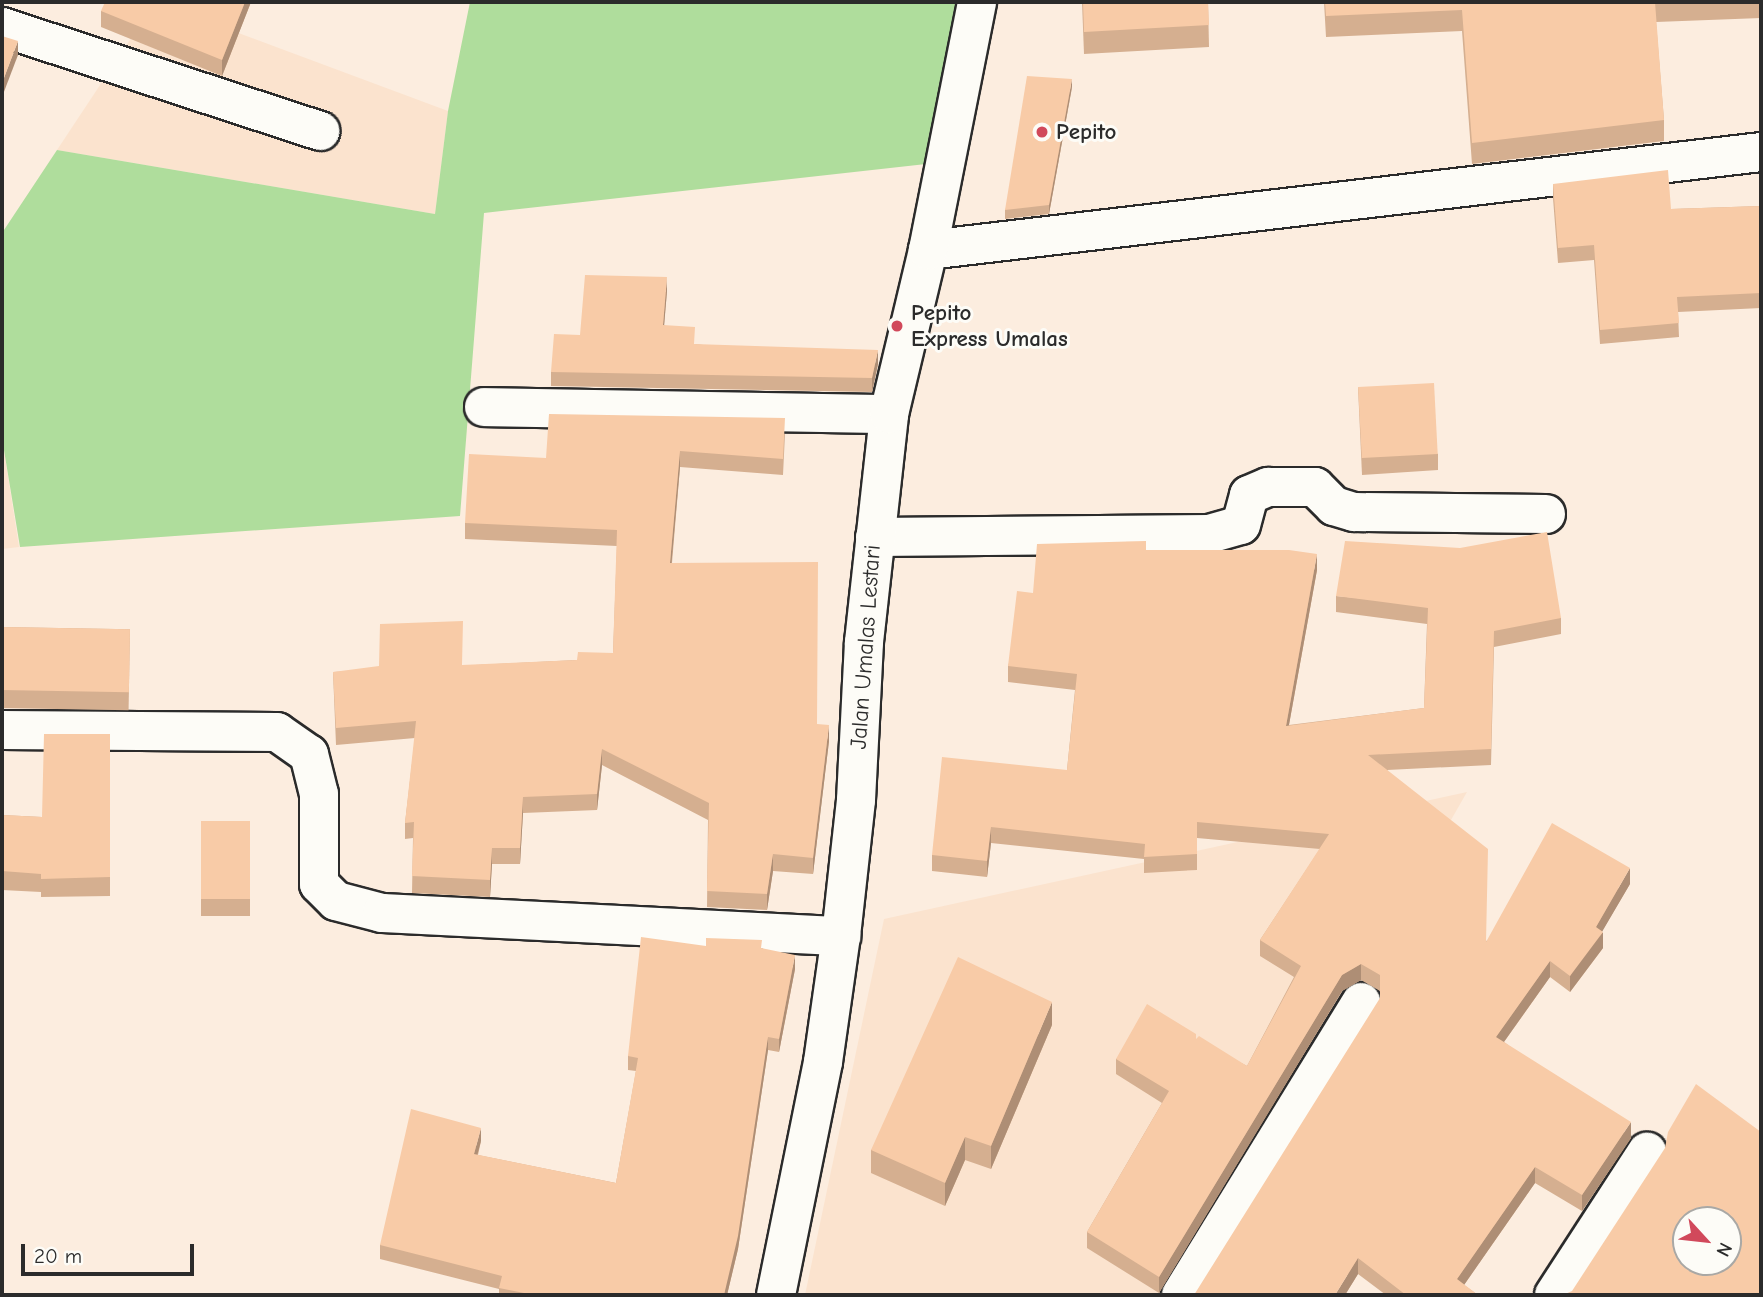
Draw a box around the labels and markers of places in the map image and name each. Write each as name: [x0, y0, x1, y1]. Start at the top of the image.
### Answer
place label: Pepito: [1056, 118, 1116, 146]
marker: Pepito: [1034, 124, 1050, 140]
place label: Pepito Express Umalas: [911, 299, 1068, 353]
marker: Pepito Express Umalas: [889, 318, 905, 334]

